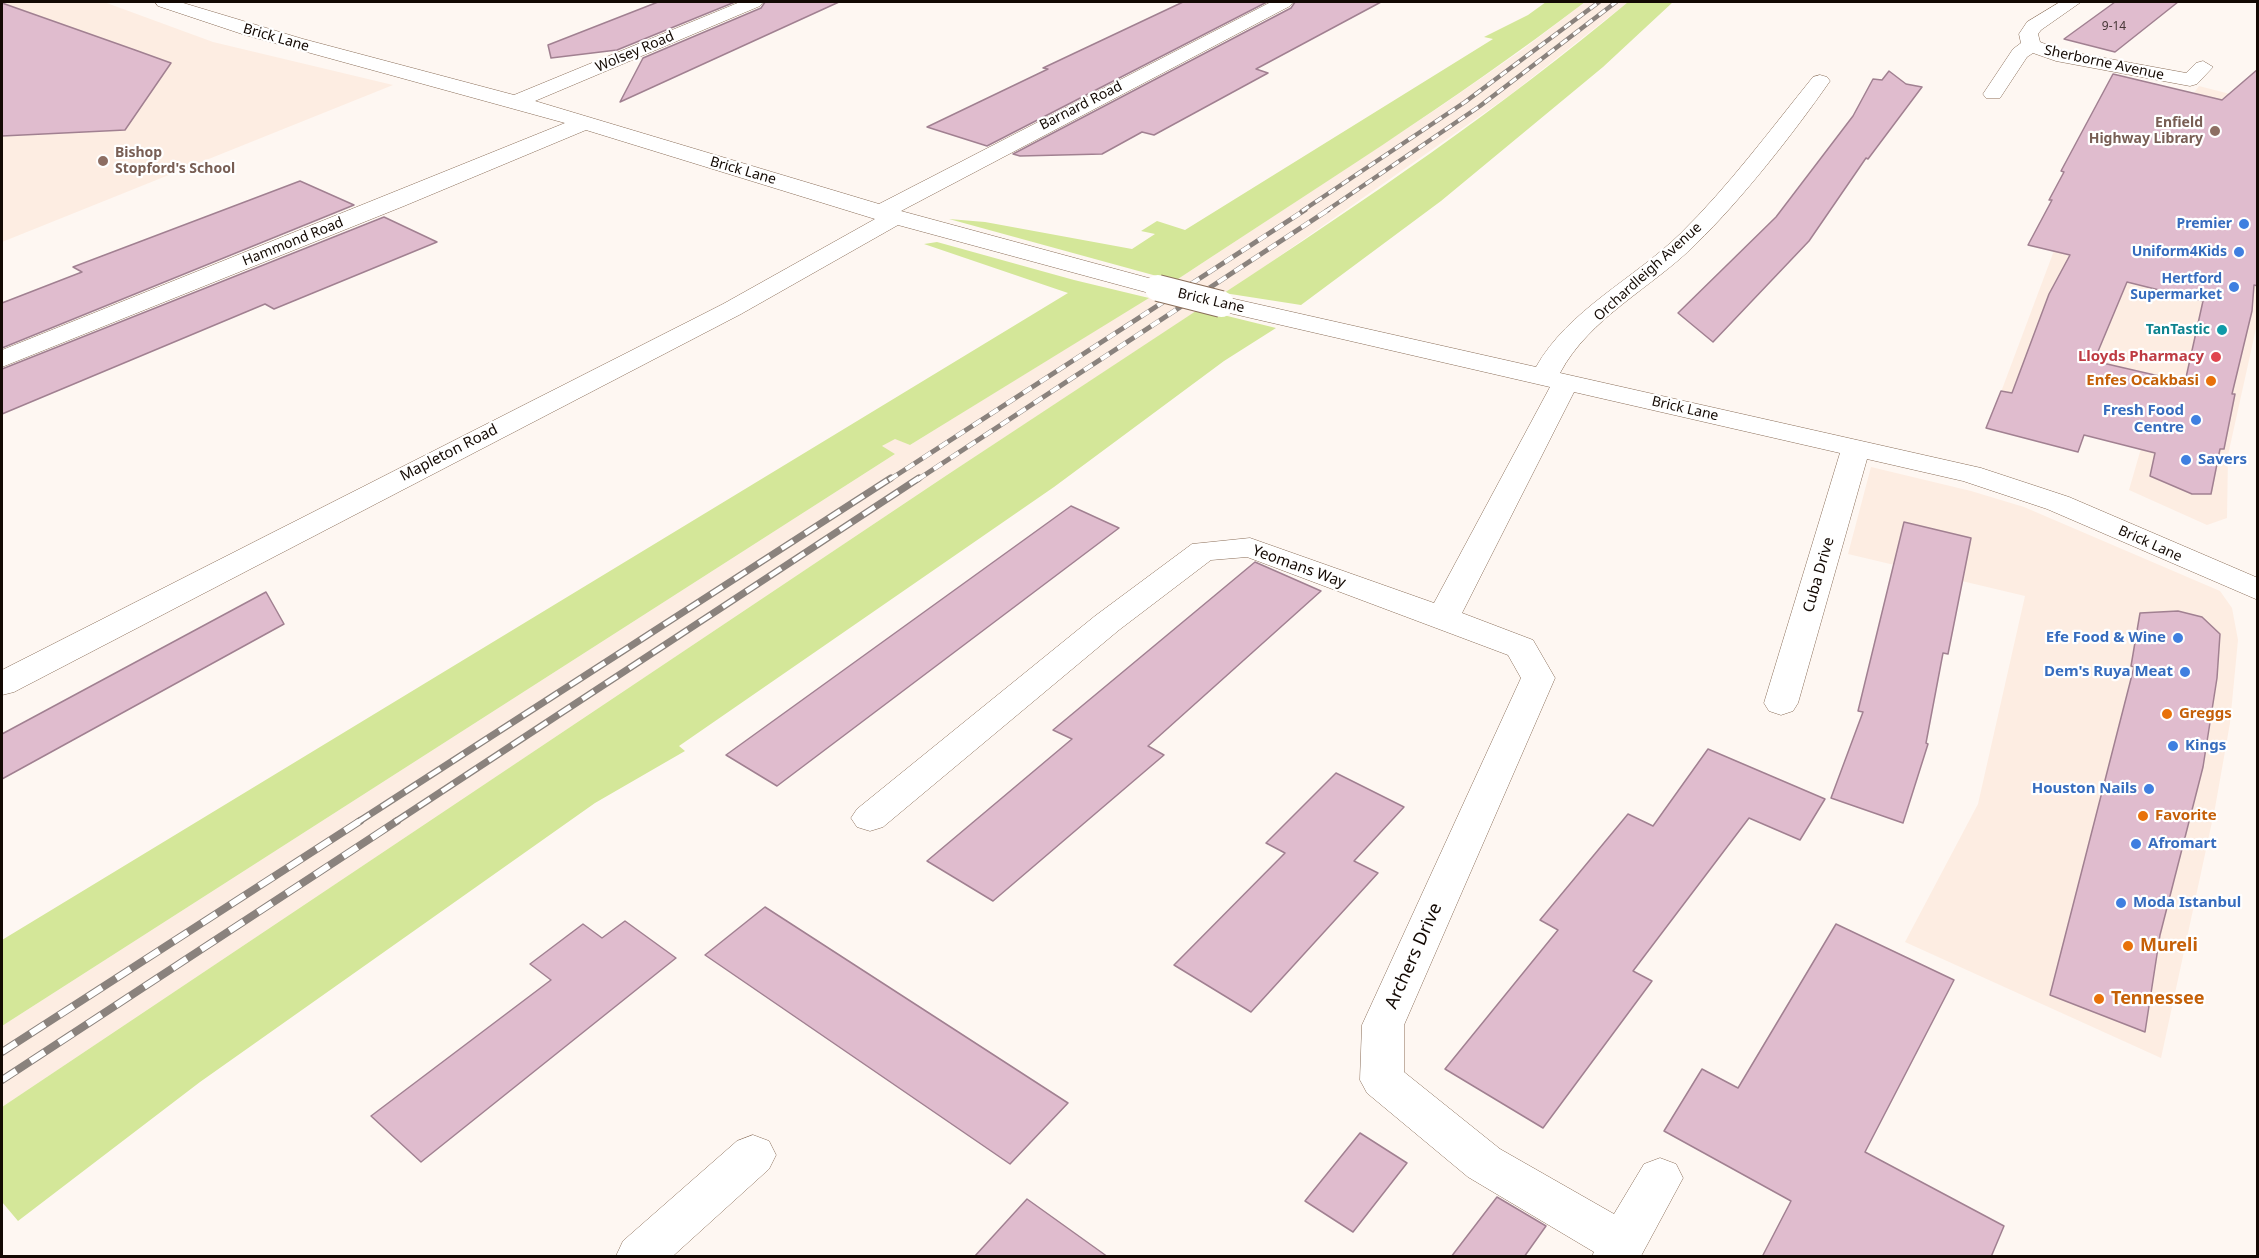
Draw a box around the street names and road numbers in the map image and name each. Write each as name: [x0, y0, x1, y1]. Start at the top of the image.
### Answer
street label: Brick Lane: [241, 21, 311, 55]
street label: Wolsey Road: [593, 28, 677, 76]
street label: Sherborne Avenue: [2042, 42, 2166, 84]
street label: Barnard Road: [1037, 78, 1125, 134]
street label: Brick Lane: [708, 154, 778, 188]
street label: Hammond Road: [240, 214, 346, 270]
street label: Orchardleigh Avenue: [1591, 219, 1705, 325]
street label: Brick Lane: [1176, 285, 1246, 317]
street label: Brick Lane: [1650, 393, 1720, 425]
street label: Mapleton Road: [397, 421, 501, 485]
street label: Brick Lane: [2115, 522, 2185, 566]
street label: Cuba Drive: [1800, 535, 1838, 615]
street label: Yeomans Way: [1250, 542, 1348, 592]
street label: Archers Drive: [1381, 900, 1447, 1012]

